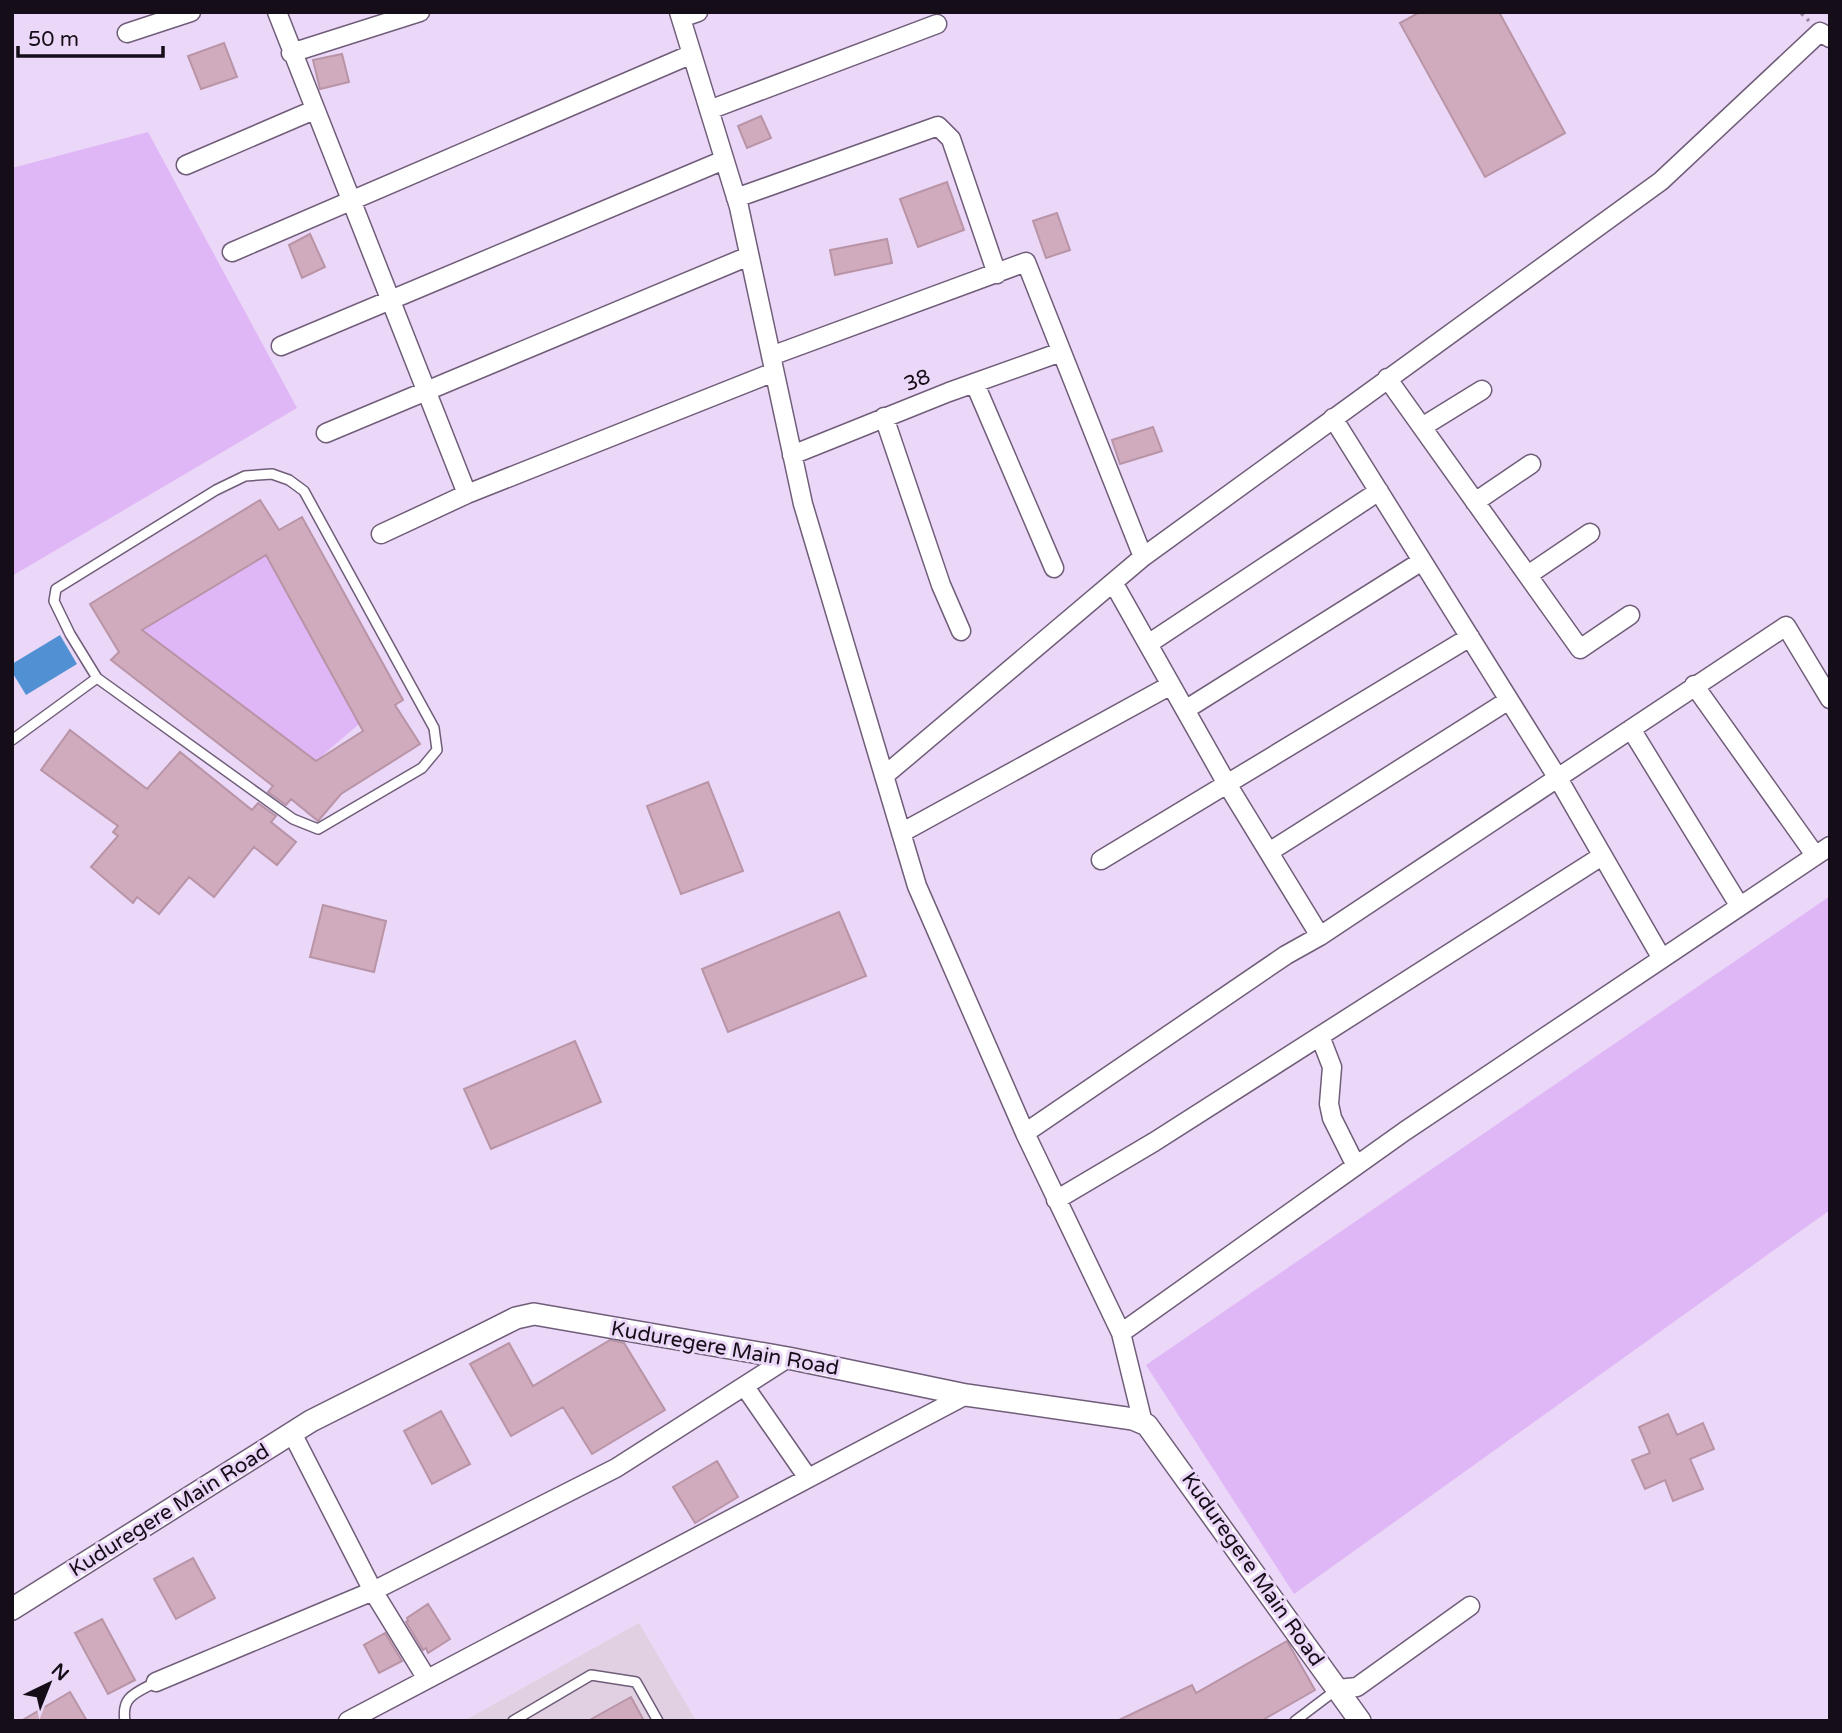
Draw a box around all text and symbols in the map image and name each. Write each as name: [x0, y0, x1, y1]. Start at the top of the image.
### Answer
scale bar: [18, 14, 163, 58]
text: 50 m: [28, 27, 79, 52]
street label: 38: [900, 364, 934, 397]
street label: Kuduregere Main Road: [609, 1316, 841, 1381]
street label: Kuduregere Main Road: [65, 1439, 274, 1582]
street label: Kuduregere Main Road: [1176, 1467, 1329, 1671]
north arrow: [14, 1649, 84, 1719]
text: N: [47, 1659, 73, 1686]

